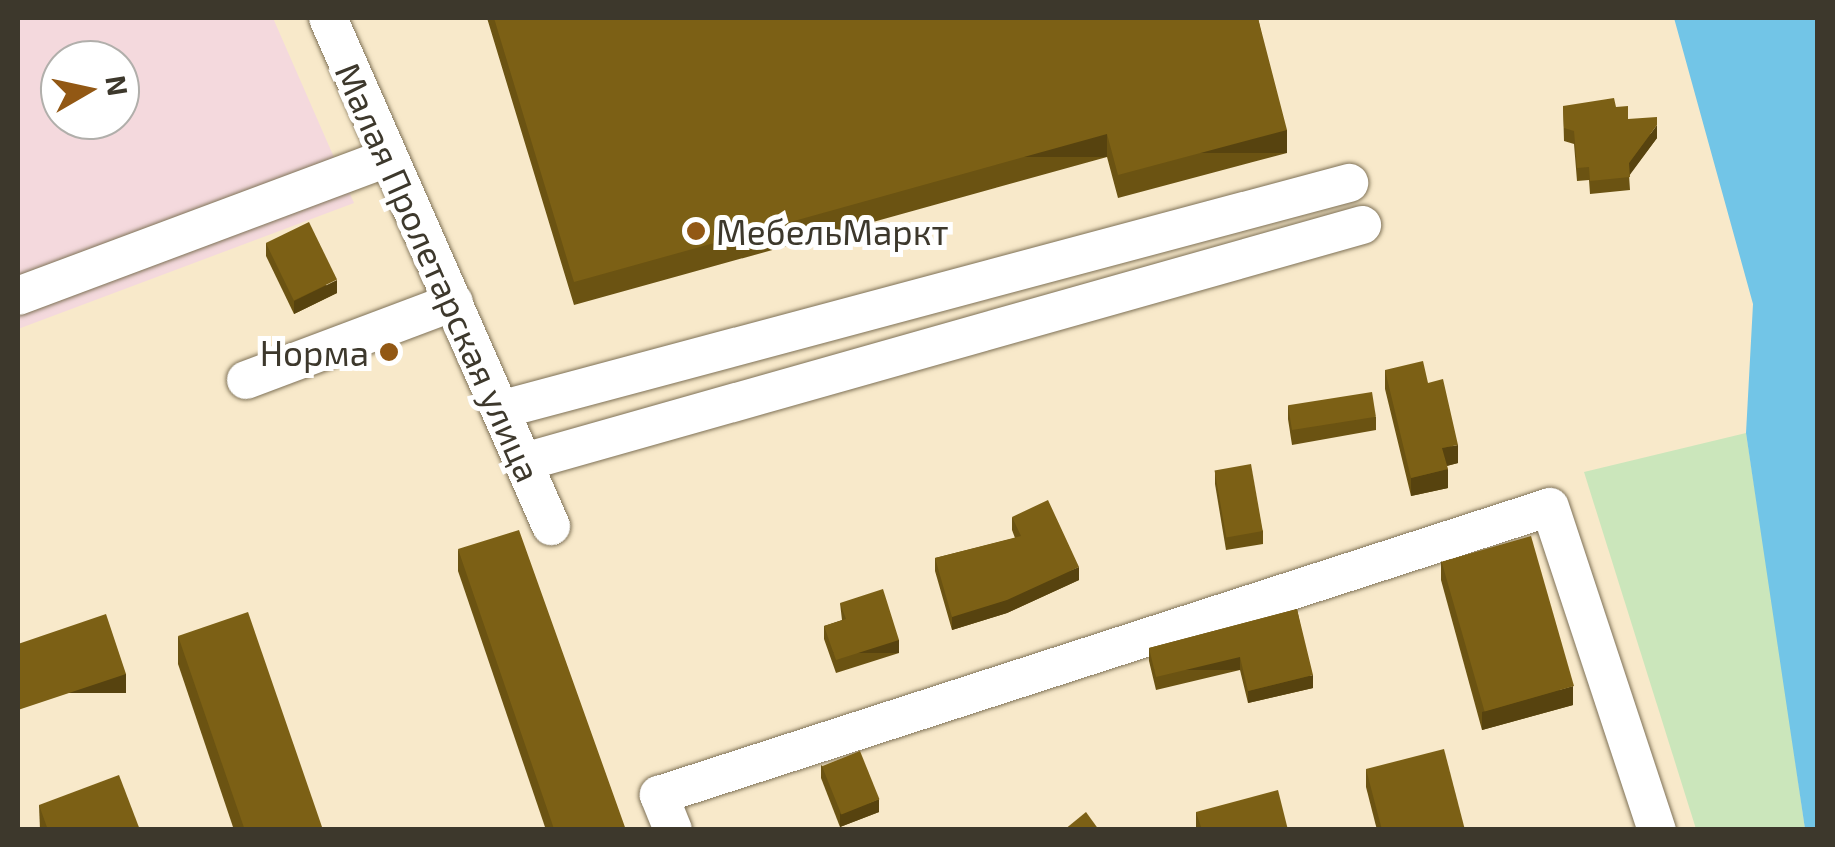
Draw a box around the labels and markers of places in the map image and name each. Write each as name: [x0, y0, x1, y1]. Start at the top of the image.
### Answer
place label: МебельМаркт: [716, 210, 949, 252]
marker: МебельМаркт: [685, 220, 707, 242]
place label: Норма: [260, 331, 369, 373]
marker: Норма: [378, 341, 400, 363]

